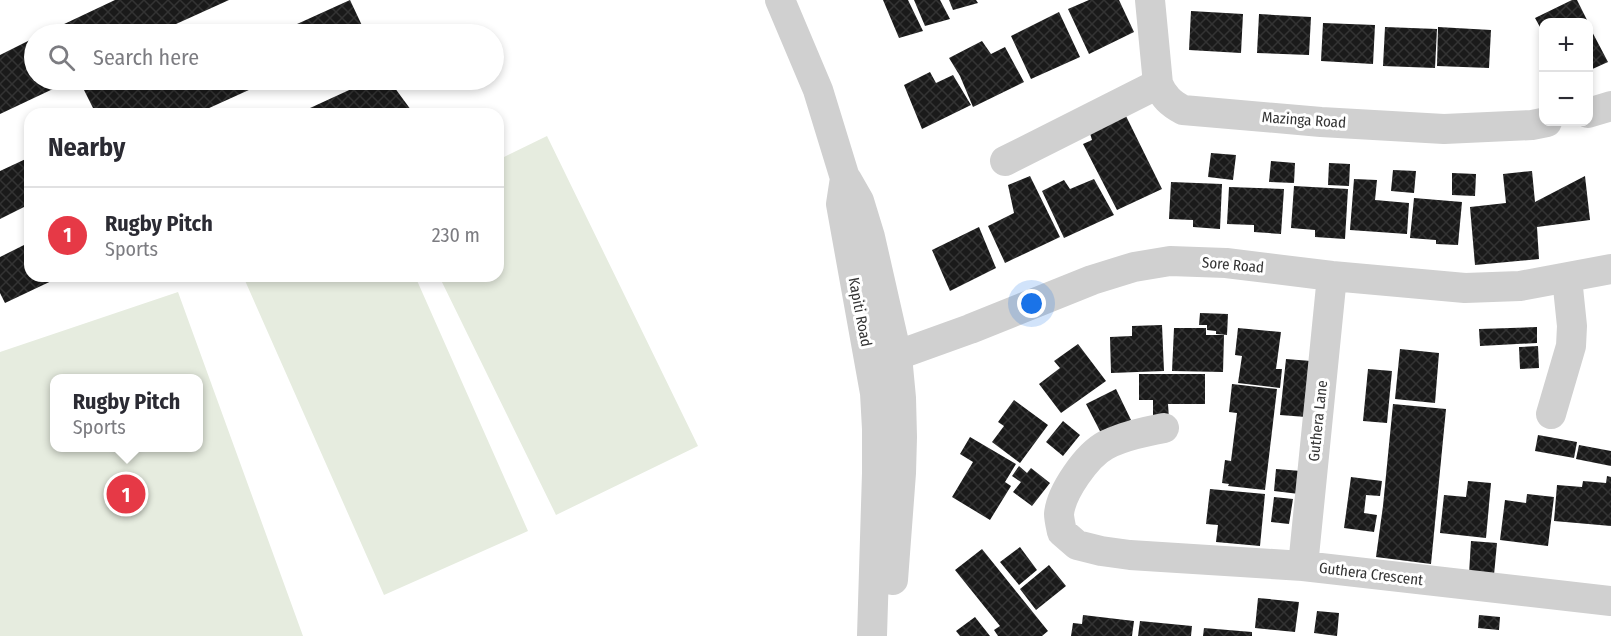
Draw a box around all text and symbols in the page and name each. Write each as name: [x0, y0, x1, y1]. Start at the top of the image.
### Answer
map controls: [1539, 18, 1593, 126]
button: +: [1539, 18, 1593, 72]
search box: [24, 24, 504, 90]
icon: search: [45, 41, 78, 74]
text: Search here: [93, 44, 199, 71]
button: −: [1539, 72, 1593, 126]
street label: Mazinga Road: [1261, 108, 1347, 132]
text: Nearby: [48, 132, 125, 163]
text: Rugby Pitch: [105, 210, 213, 237]
text: 1: [63, 223, 72, 247]
text: 230 m: [432, 223, 480, 247]
text: Sports: [105, 237, 158, 261]
street label: Sore Road: [1201, 253, 1265, 277]
street label: Kapiti Road: [844, 276, 876, 348]
your location: [1017, 289, 1046, 318]
popup: [50, 374, 203, 452]
street label: Guthera Lane: [1305, 380, 1331, 462]
text: Rugby Pitch: [73, 388, 180, 415]
text: Sports: [73, 415, 126, 439]
pin: 1: [106, 472, 146, 516]
street label: Guthera Crescent: [1318, 559, 1424, 589]

